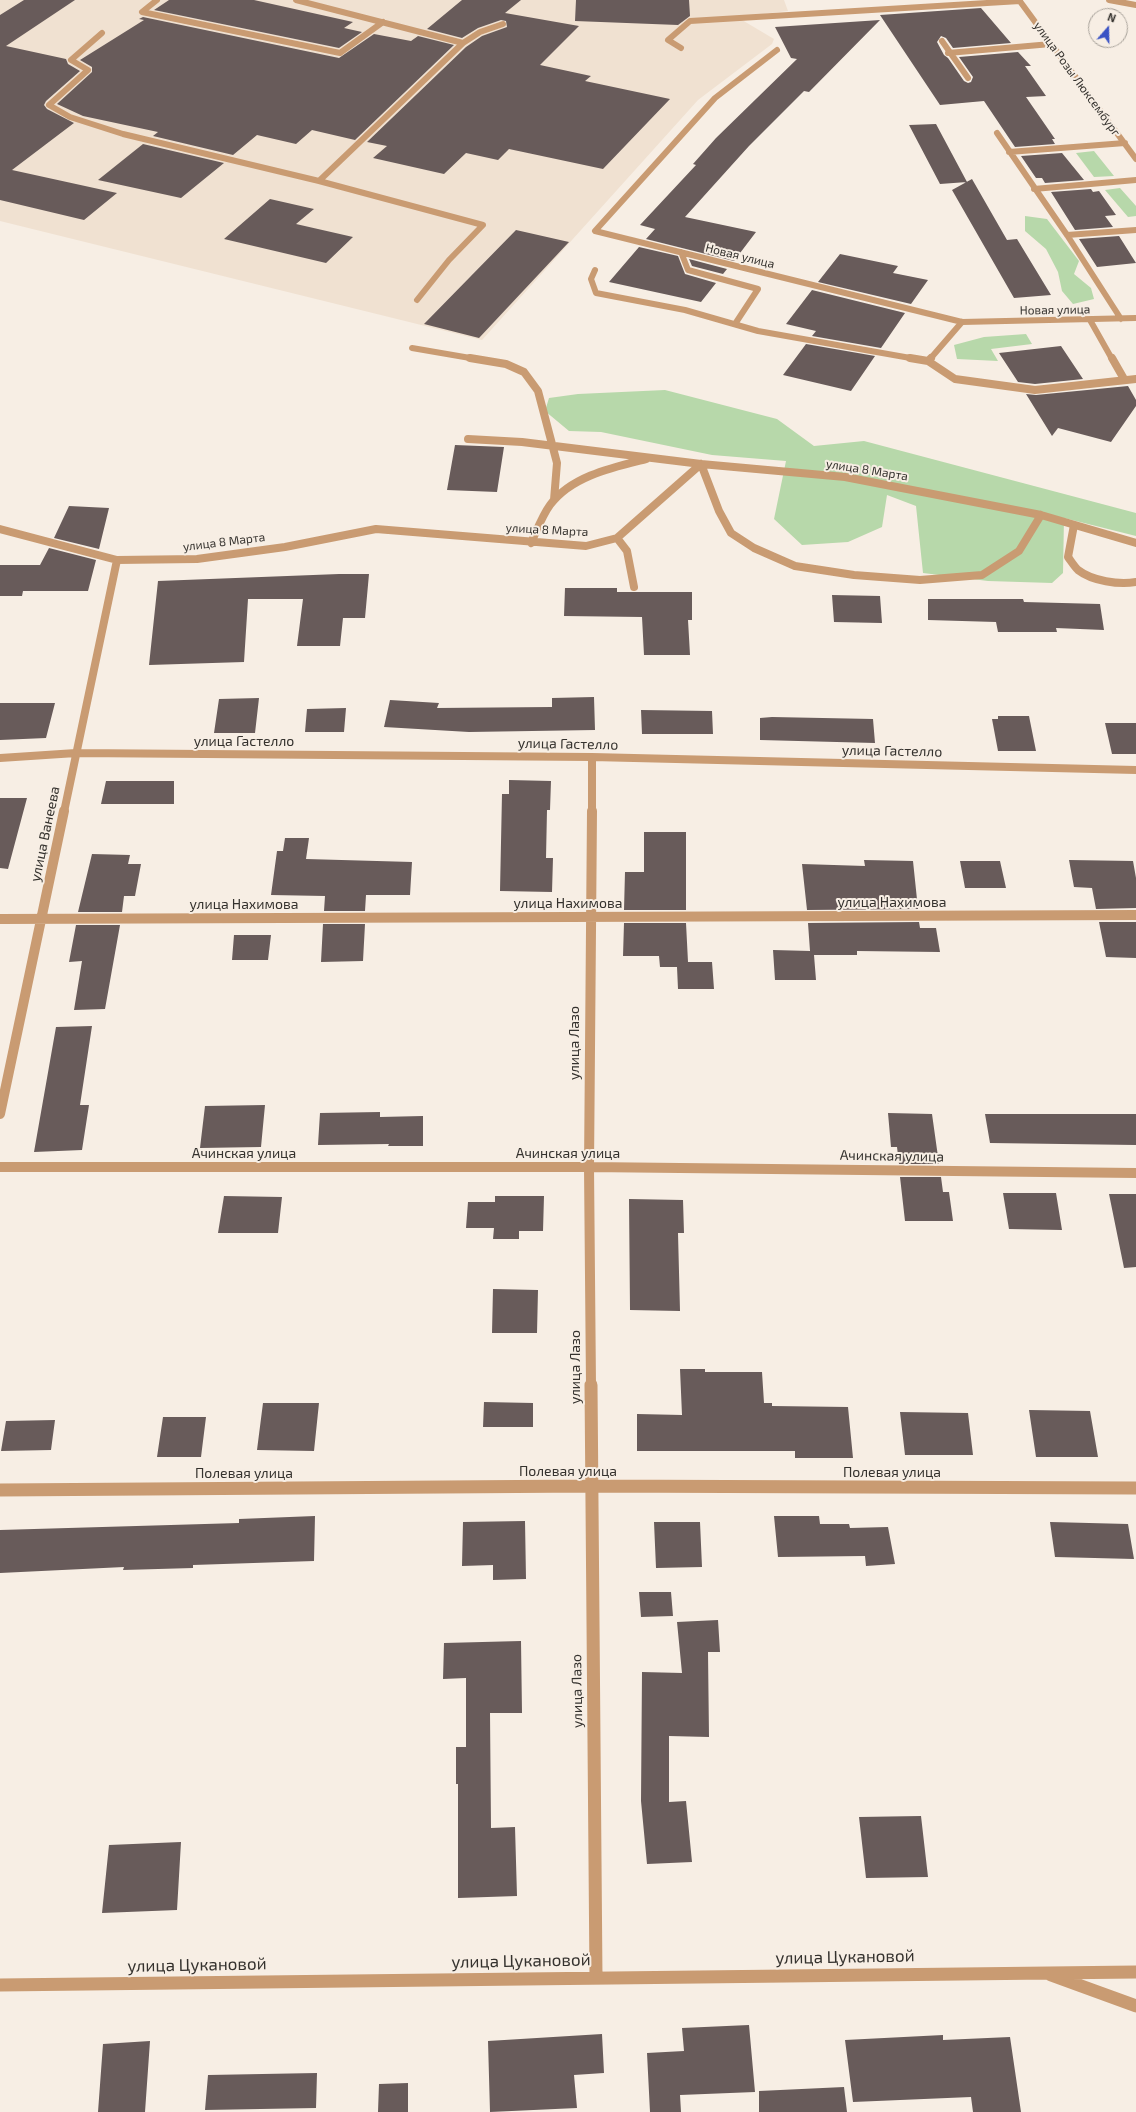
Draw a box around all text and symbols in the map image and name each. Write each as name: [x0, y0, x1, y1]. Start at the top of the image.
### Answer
north arrow: [1088, 8, 1128, 48]
text: N: [1106, 10, 1118, 25]
street label: улица Розы Люксембург: [1031, 19, 1123, 139]
street label: Новая улица: [704, 240, 776, 272]
street label: Новая улица: [1019, 302, 1091, 318]
street label: улица 8 Марта: [825, 456, 909, 484]
street label: улица 8 Марта: [505, 521, 589, 539]
street label: улица 8 Марта: [182, 530, 266, 554]
street label: улица Гастелло: [194, 733, 294, 749]
street label: улица Гастелло: [518, 735, 618, 753]
street label: улица Гастелло: [842, 742, 942, 760]
street label: улица Ванеева: [27, 785, 63, 883]
street label: улица Нахимова: [838, 894, 946, 910]
street label: улица Нахимова: [514, 895, 622, 911]
street label: улица Нахимова: [190, 896, 298, 912]
street label: улица Лазо: [566, 1006, 582, 1080]
street label: Ачинская улица: [192, 1145, 296, 1161]
street label: Ачинская улица: [516, 1145, 620, 1161]
street label: Ачинская улица: [840, 1147, 944, 1165]
street label: улица Лазо: [567, 1330, 583, 1404]
street label: Полевая улица: [519, 1463, 617, 1479]
street label: Полевая улица: [843, 1464, 941, 1480]
street label: Полевая улица: [195, 1465, 293, 1481]
street label: улица Лазо: [568, 1654, 586, 1728]
street label: улица Цукановой: [775, 1946, 915, 1968]
street label: улица Цукановой: [451, 1950, 591, 1972]
street label: улица Цукановой: [127, 1954, 267, 1976]

